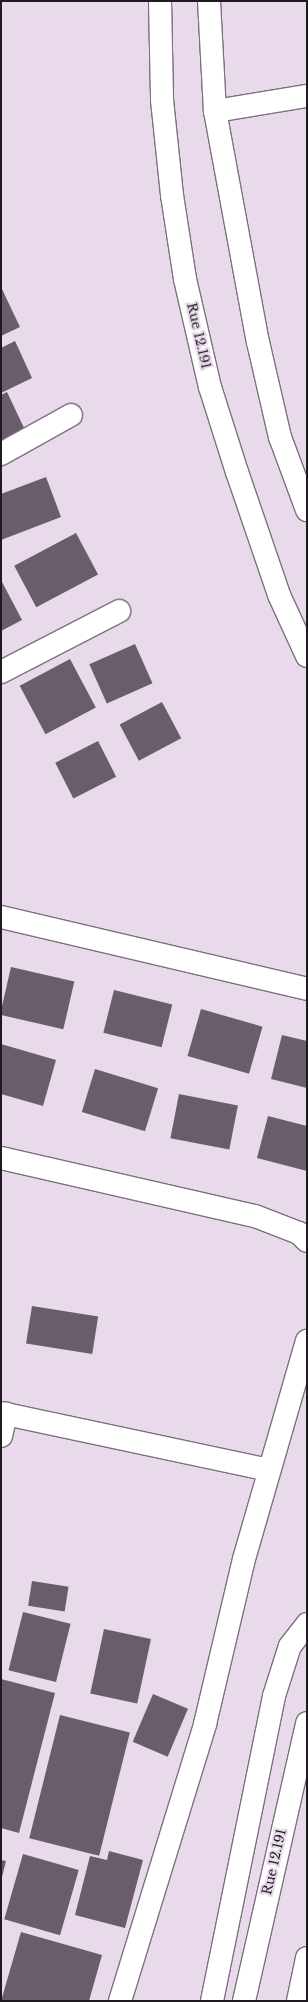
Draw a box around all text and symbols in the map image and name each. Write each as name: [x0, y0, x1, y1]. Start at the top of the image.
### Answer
street label: Rue 12.191: [183, 301, 213, 371]
street label: Rue 12.191: [260, 1827, 290, 1897]

